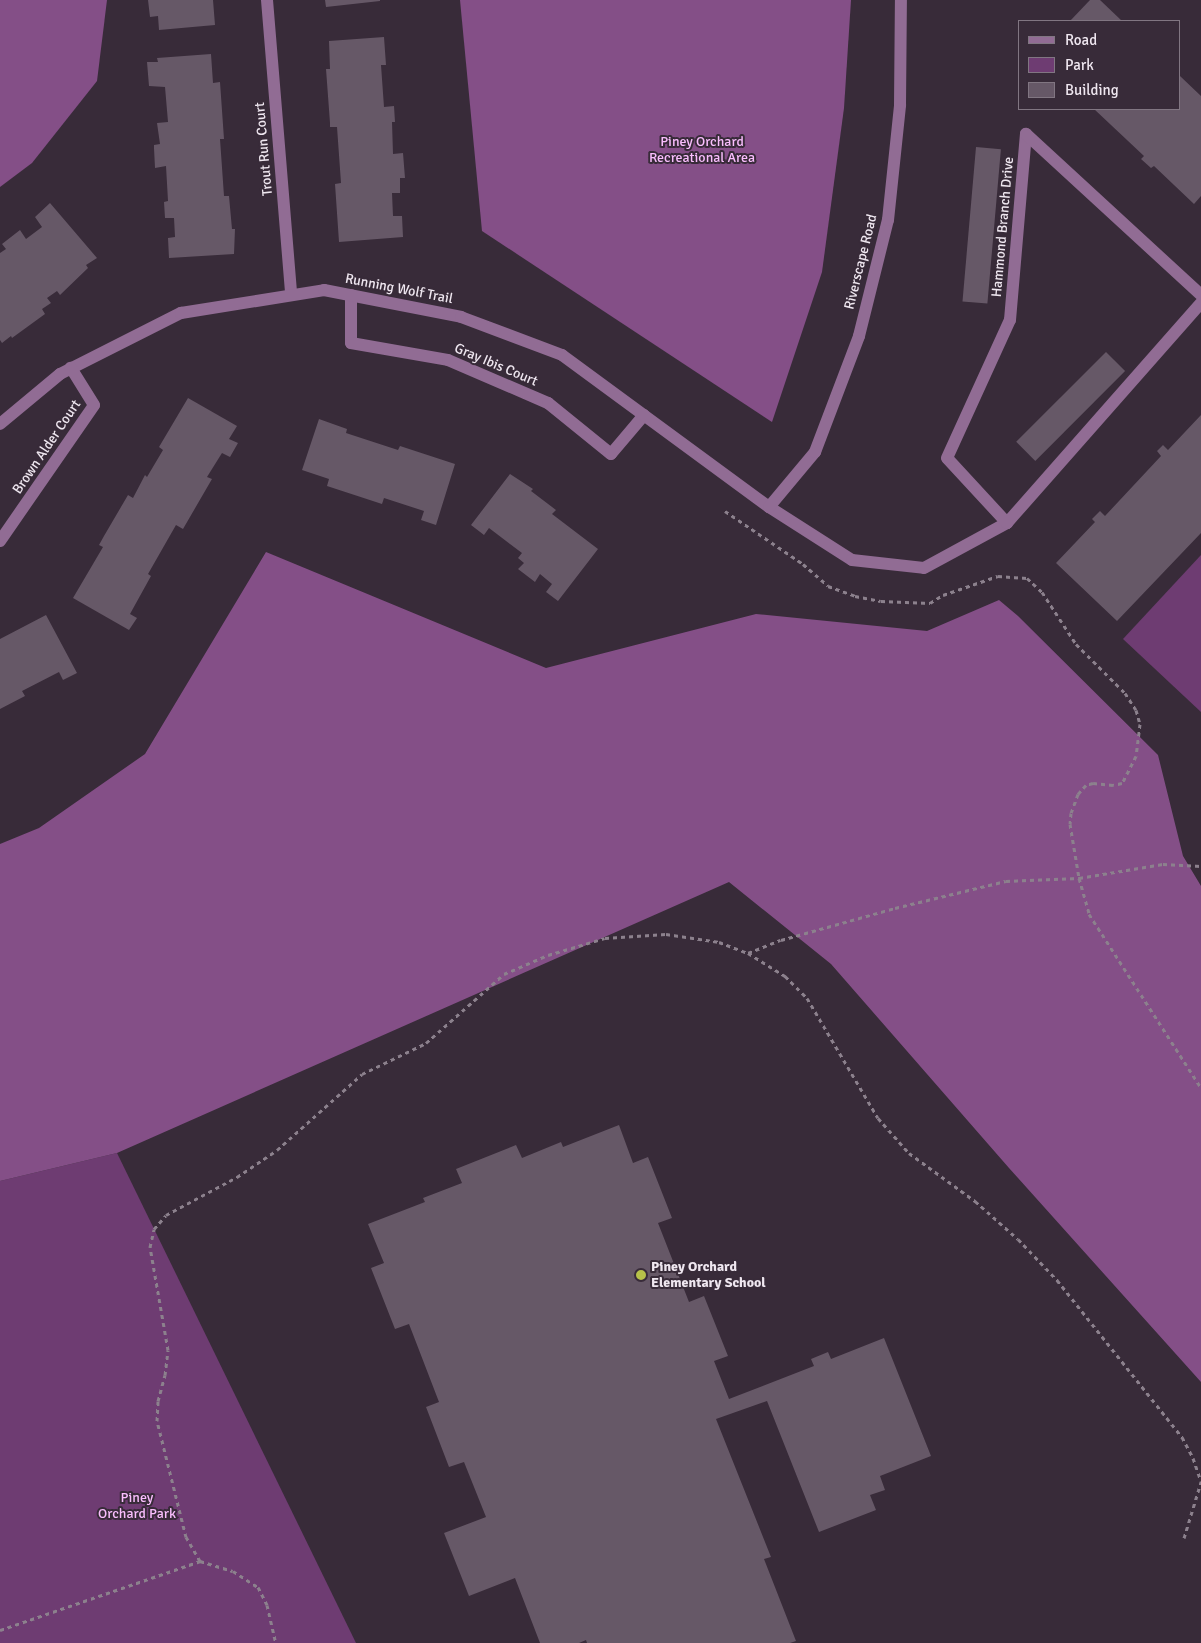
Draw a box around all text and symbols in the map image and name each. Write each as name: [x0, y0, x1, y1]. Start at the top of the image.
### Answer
legend: [1018, 20, 1181, 110]
text: Road: [1065, 31, 1097, 49]
text: Park: [1065, 56, 1094, 74]
text: Building: [1065, 81, 1119, 99]
street label: Trout Run Court: [252, 101, 276, 197]
park label: Piney Orchard Recreational Area: [649, 134, 755, 166]
street label: Hammond Branch Drive: [988, 156, 1018, 298]
street label: Riverscape Road: [841, 213, 881, 311]
street label: Running Wolf Trail: [344, 270, 454, 308]
street label: Gray Ibis Court: [452, 340, 540, 390]
street label: Brown Alder Court: [9, 397, 85, 497]
place label: Piney Orchard Elementary School: [651, 1259, 766, 1292]
marker: Piney Orchard Elementary School: [635, 1269, 647, 1281]
park label: Piney Orchard Park: [98, 1490, 176, 1522]

